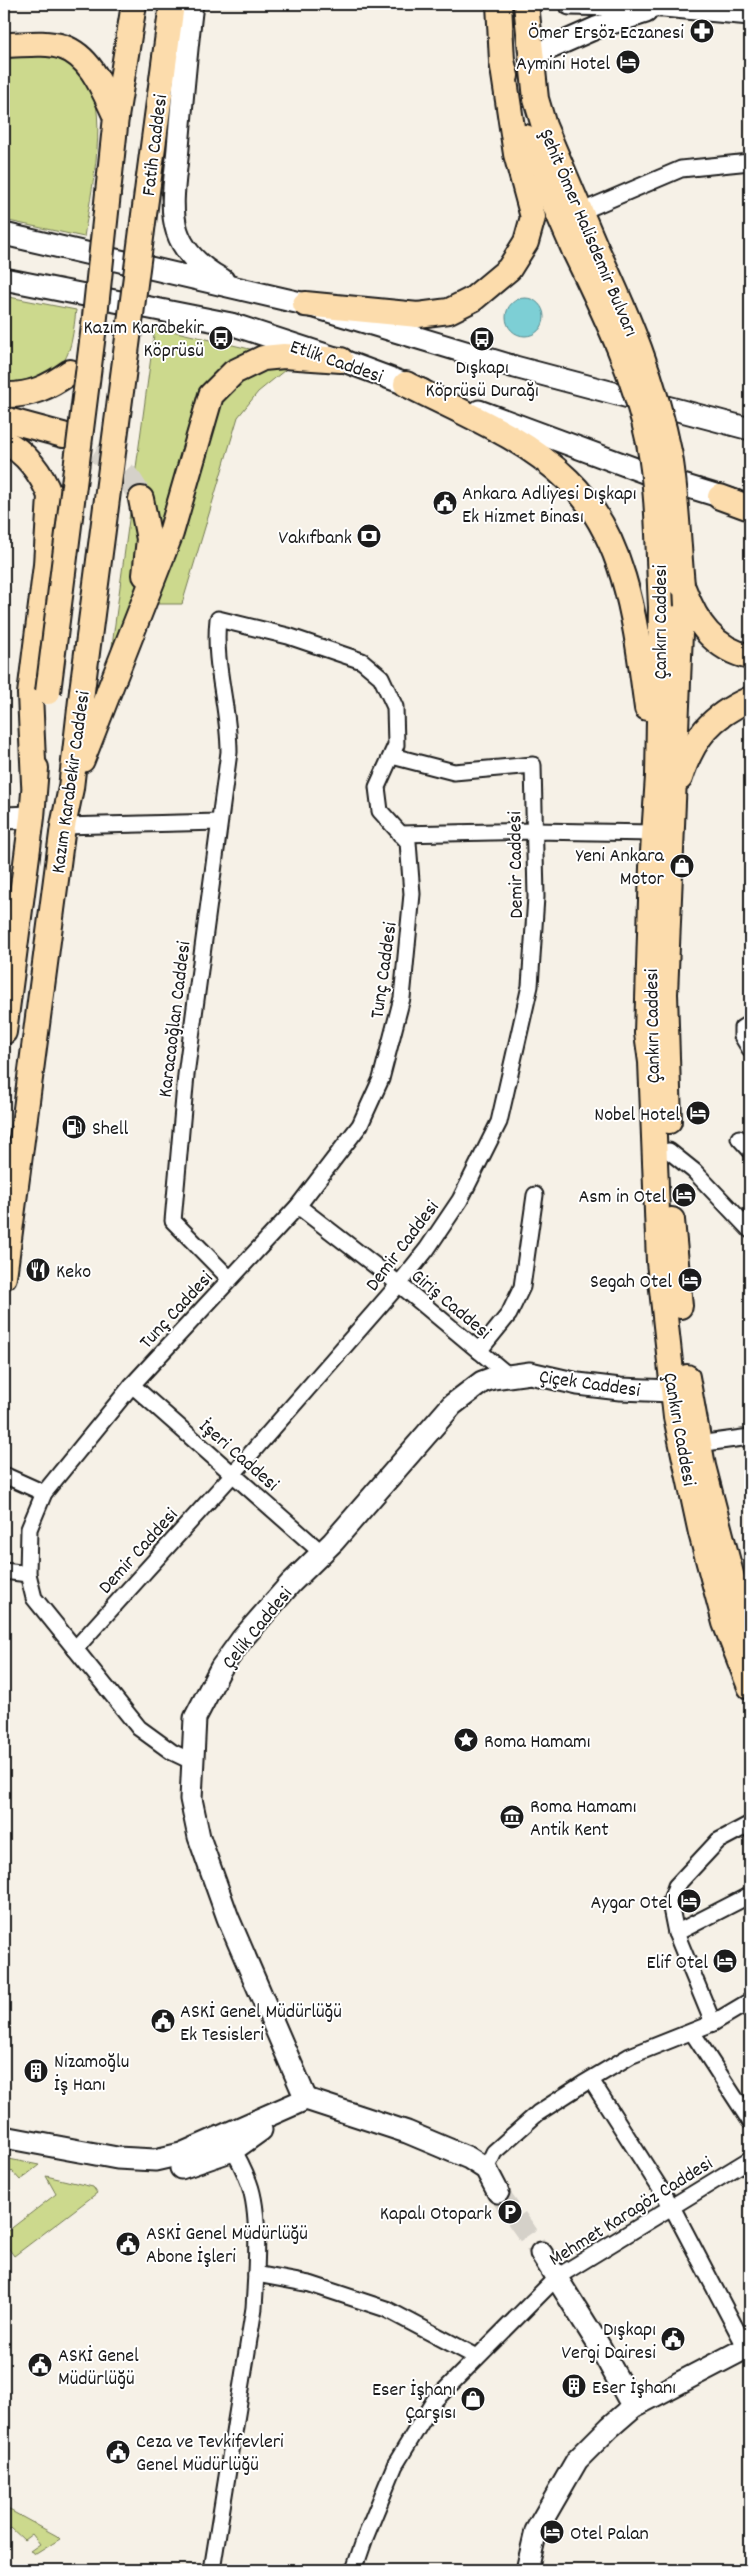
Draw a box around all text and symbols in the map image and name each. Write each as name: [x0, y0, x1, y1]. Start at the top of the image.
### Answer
pharmacy icon: Ömer Ersöz Eczanesi: [689, 18, 715, 44]
place label: Ömer Ersöz Eczanesi: [528, 20, 684, 48]
hotel icon: Aymini Hotel: [615, 49, 641, 75]
place label: Aymini Hotel: [516, 51, 610, 79]
street label: Fatih Caddesi: [136, 93, 176, 198]
street label: Şehit Ömer Halisdemir Bulvarı: [531, 125, 644, 341]
place label: Kazım Karabekir Köprüsü: [84, 315, 205, 366]
bus stop icon: Kazım Karabekir Köprüsü: [208, 325, 234, 351]
bus stop icon: Dışkapı Köprüsü Durağı: [469, 326, 495, 352]
street label: Etlik Caddesi: [286, 334, 387, 392]
place label: Dışkapı Köprüsü Durağı: [425, 355, 539, 406]
place label: Ankara Adliyesi Dışkapı Ek Hizmet Binası: [462, 481, 637, 532]
public building icon: Ankara Adliyesi Dışkapı Ek Hizmet Binası: [432, 490, 458, 516]
bank icon: Vakıfbank: [356, 523, 382, 549]
place label: Vakıfbank: [279, 525, 352, 553]
street label: Çankırı Caddesi: [648, 564, 676, 679]
street label: Kazım Karabekir Caddesi: [45, 689, 99, 875]
street label: Demir Caddesi: [502, 811, 532, 919]
place label: Yeni Ankara Motor: [576, 843, 665, 894]
shop icon: Yeni Ankara Motor: [669, 853, 695, 879]
street label: Tunç Caddesi: [364, 920, 406, 1021]
street label: Karacaoğlan Caddesi: [152, 939, 200, 1099]
street label: Çankırı Caddesi: [639, 968, 669, 1083]
hotel icon: Nobel Hotel: [685, 1100, 711, 1126]
place label: Nobel Hotel: [594, 1102, 680, 1130]
fuel station icon: Shell: [61, 1114, 87, 1140]
place label: Shell: [92, 1116, 129, 1144]
hotel icon: Asm in Otel: [671, 1182, 697, 1208]
place label: Asm in Otel: [578, 1184, 666, 1212]
street label: Demir Caddesi: [360, 1195, 447, 1298]
restaurant icon: Keko: [25, 1257, 51, 1283]
place label: Keko: [56, 1259, 91, 1287]
street label: Giriş Caddesi: [404, 1263, 496, 1347]
street label: Tunç Caddesi: [134, 1266, 221, 1356]
hotel icon: Segah Otel: [677, 1267, 703, 1293]
place label: Segah Otel: [590, 1269, 672, 1297]
street label: Çiçek Caddesi: [537, 1364, 642, 1406]
street label: Çankırı Caddesi: [654, 1371, 702, 1489]
street label: İşeri Caddesi: [192, 1414, 284, 1499]
street label: Demir Caddesi: [93, 1502, 186, 1601]
street label: Çelik Caddesi: [217, 1582, 300, 1676]
place icon: Roma Hamamı: [453, 1727, 479, 1753]
place label: Roma Hamamı: [484, 1729, 591, 1757]
place label: Roma Hamamı Antik Kent: [530, 1794, 637, 1845]
museum icon: Roma Hamamı Antik Kent: [499, 1804, 525, 1830]
hotel icon: Aygar Otel: [676, 1888, 702, 1914]
place label: Aygar Otel: [590, 1890, 672, 1918]
hotel icon: Elif Otel: [712, 1948, 738, 1974]
place label: Elif Otel: [646, 1950, 708, 1978]
place label: ASKİ Genel Müdürlüğü Ek Tesisleri: [180, 1999, 342, 2050]
public building icon: ASKİ Genel Müdürlüğü Ek Tesisleri: [150, 2008, 176, 2034]
place label: Nizamoğlu İş Hanı: [54, 2049, 129, 2100]
building icon: Nizamoğlu İş Hanı: [23, 2058, 49, 2084]
street label: Mehmet Karagöz Caddesi: [544, 2151, 719, 2274]
parking icon: Kapalı Otopark: [497, 2199, 523, 2225]
place label: Kapalı Otopark: [380, 2201, 492, 2229]
place label: ASKİ Genel Müdürlüğü Abone İşleri: [146, 2221, 308, 2272]
public building icon: ASKİ Genel Müdürlüğü Abone İşleri: [115, 2231, 141, 2257]
place label: Dışkapı Vergi Dairesi: [562, 2317, 656, 2368]
public building icon: Dışkapı Vergi Dairesi: [660, 2326, 686, 2352]
place label: ASKİ Genel Müdürlüğü: [58, 2343, 139, 2394]
public building icon: ASKİ Genel Müdürlüğü: [27, 2352, 53, 2378]
building icon: Eser İşhanı: [561, 2373, 587, 2399]
place label: Eser İşhanı: [592, 2375, 676, 2403]
place label: Eser İşhanı Çarşısı: [372, 2377, 456, 2428]
shop icon: Eser İşhanı Çarşısı: [460, 2386, 486, 2412]
place label: Ceza ve Tevkifevleri Genel Müdürlüğü: [136, 2429, 284, 2480]
public building icon: Ceza ve Tevkifevleri Genel Müdürlüğü: [105, 2439, 131, 2465]
hotel icon: Otel Palan: [539, 2519, 565, 2545]
place label: Otel Palan: [570, 2521, 649, 2549]

